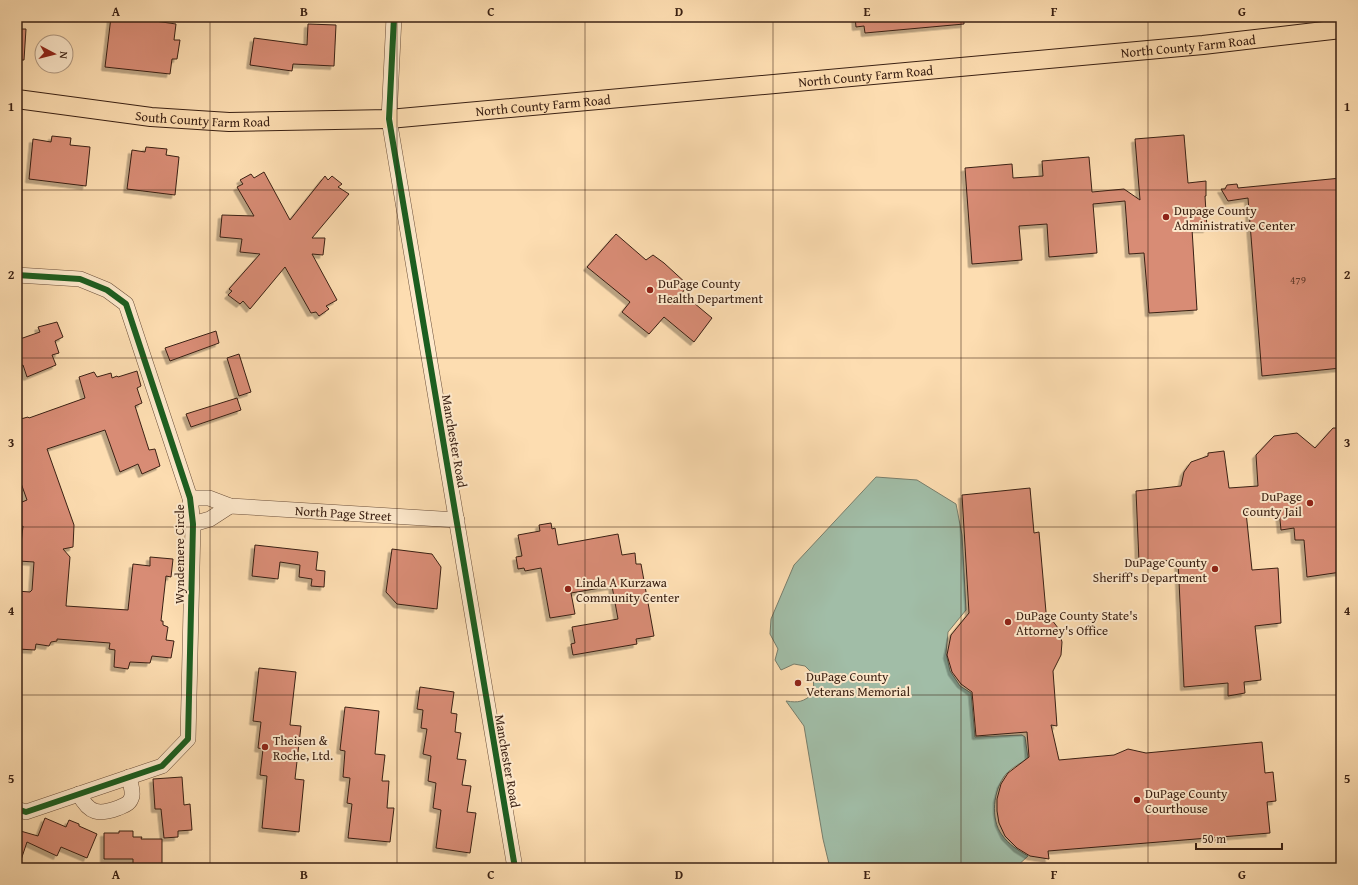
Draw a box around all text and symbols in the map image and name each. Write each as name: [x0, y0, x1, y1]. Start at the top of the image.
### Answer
text: A: [112, 2, 121, 21]
text: B: [300, 2, 308, 21]
text: C: [487, 2, 495, 21]
text: D: [675, 2, 683, 21]
text: E: [864, 2, 871, 21]
text: F: [1051, 2, 1058, 21]
text: G: [1238, 2, 1246, 21]
street label: North County Farm Road: [1120, 30, 1257, 62]
north arrow: [34, 34, 74, 74]
text: N: [55, 51, 72, 60]
street label: North County Farm Road: [797, 61, 934, 92]
street label: North County Farm Road: [475, 90, 611, 121]
text: 1: [8, 97, 14, 116]
text: 1: [1344, 97, 1350, 116]
street label: South County Farm Road: [134, 106, 270, 132]
place label: Dupage County Administrative Center: [1174, 201, 1296, 235]
marker: Dupage County Administrative Center: [1161, 212, 1171, 222]
text: 2: [8, 265, 15, 284]
text: 2: [1344, 265, 1351, 284]
house number: 479: [1290, 272, 1306, 288]
place label: DuPage County Health Department: [658, 274, 763, 308]
marker: DuPage County Health Department: [645, 285, 655, 295]
street label: Manchester Road: [437, 393, 472, 489]
text: 3: [8, 433, 14, 452]
text: 3: [1344, 433, 1350, 452]
place label: DuPage County Jail: [1243, 487, 1302, 521]
marker: DuPage County Jail: [1305, 498, 1315, 508]
street label: North Page Street: [294, 501, 393, 526]
street label: Wyndemere Circle: [170, 504, 189, 604]
place label: DuPage County Sheriff's Department: [1093, 553, 1208, 587]
marker: DuPage County Sheriff's Department: [1210, 564, 1220, 574]
place label: Linda A Kurzawa Community Center: [576, 573, 680, 607]
marker: Linda A Kurzawa Community Center: [563, 584, 573, 594]
text: 4: [8, 601, 15, 620]
text: 4: [1344, 601, 1351, 620]
place label: DuPage County State's Attorney's Office: [1016, 606, 1138, 640]
marker: DuPage County State's Attorney's Office: [1003, 617, 1013, 627]
place label: DuPage County Veterans Memorial: [806, 667, 910, 701]
marker: DuPage County Veterans Memorial: [793, 678, 803, 688]
street label: Manchester Road: [490, 713, 525, 809]
place label: Theisen & Roche, Ltd.: [273, 731, 333, 765]
marker: Theisen & Roche, Ltd.: [260, 742, 270, 752]
text: 5: [8, 769, 15, 788]
text: 5: [1344, 769, 1351, 788]
place label: DuPage County Courthouse: [1145, 784, 1228, 818]
marker: DuPage County Courthouse: [1132, 795, 1142, 805]
scale bar: [1196, 825, 1282, 851]
text: 50 m: [1202, 830, 1226, 847]
text: A: [112, 865, 121, 884]
text: B: [300, 865, 308, 884]
text: C: [487, 865, 495, 884]
text: D: [675, 865, 683, 884]
text: E: [864, 865, 871, 884]
text: F: [1051, 865, 1058, 884]
text: G: [1238, 865, 1246, 884]

